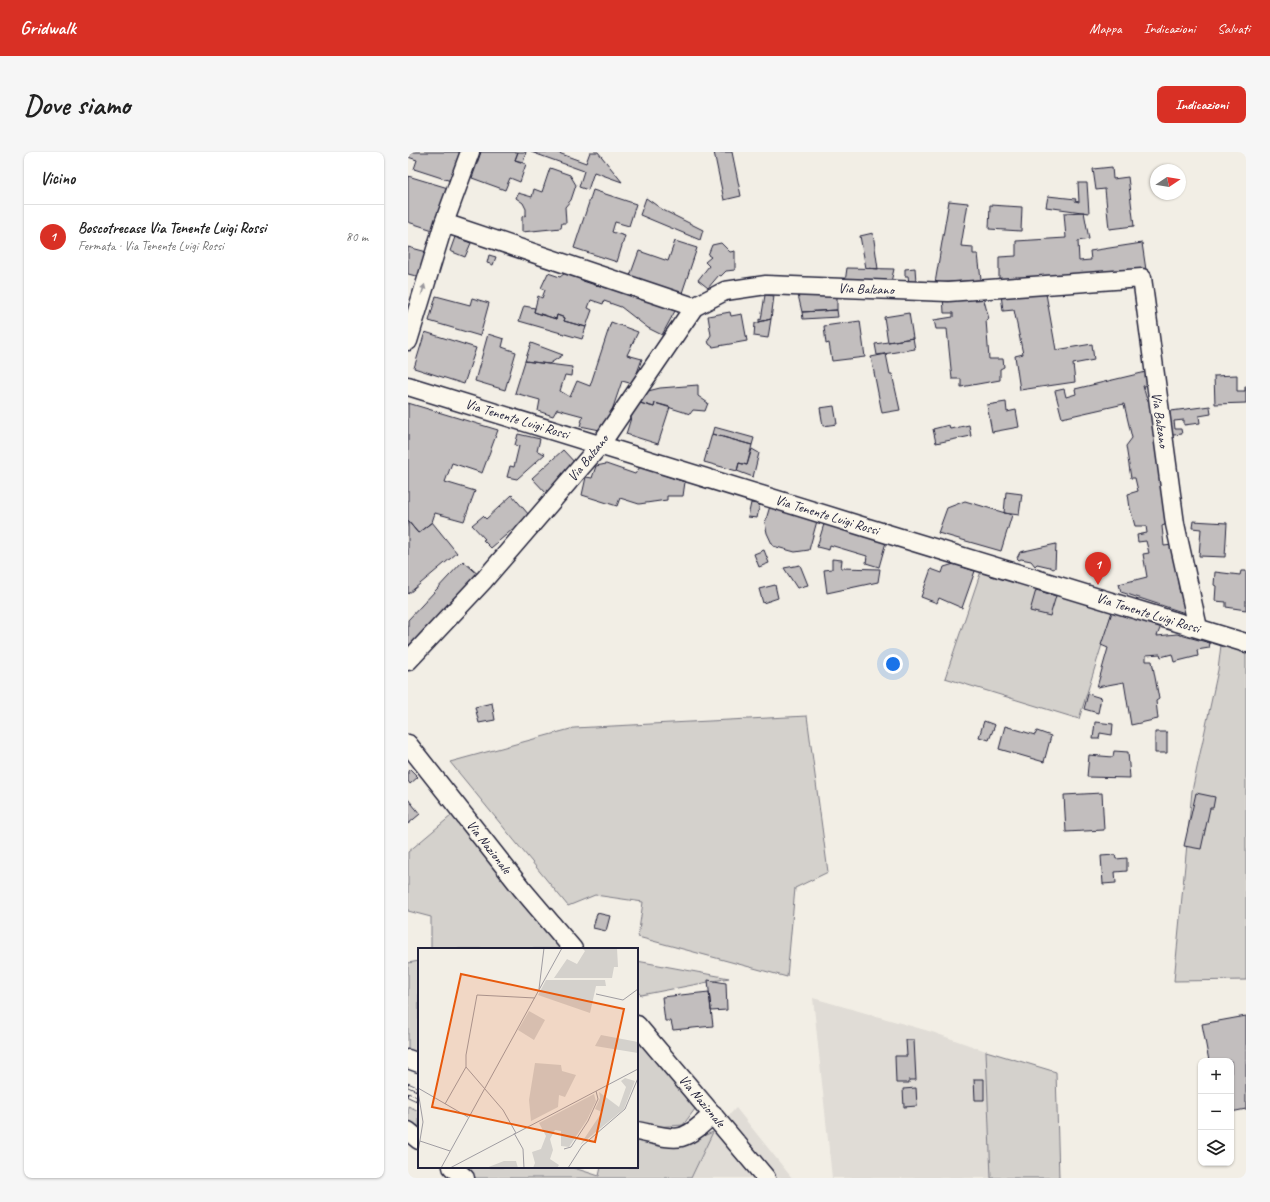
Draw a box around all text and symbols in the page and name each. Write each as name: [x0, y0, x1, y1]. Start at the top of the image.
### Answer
text: Gridwalk: [20, 16, 76, 40]
text: Mappa: [1089, 20, 1122, 37]
text: Indicazioni: [1144, 20, 1195, 37]
text: Salvati: [1217, 20, 1250, 37]
button: Indicazioni: [1157, 86, 1246, 123]
text: Dove siamo: [24, 87, 130, 122]
north arrow: [1150, 164, 1186, 200]
text: Vicino: [40, 168, 75, 189]
text: Boscotrecase Via Tenente Luigi Rossi: [78, 219, 266, 238]
text: 1: [50, 229, 56, 245]
text: 80 m: [346, 229, 368, 245]
text: Fermata · Via Tenente Luigi Rossi: [78, 238, 224, 254]
street label: Via Balzano: [838, 280, 896, 299]
one-way arrow: [420, 284, 426, 296]
street label: Via Balzano: [1148, 391, 1173, 451]
street label: Via Tenente Luigi Rossi: [463, 395, 573, 444]
street label: Via Balzano: [564, 429, 613, 485]
street label: Via Tenente Luigi Rossi: [773, 491, 883, 540]
pin: 1: [1085, 552, 1111, 585]
street label: Via Tenente Luigi Rossi: [1094, 589, 1204, 638]
your location: [883, 654, 903, 674]
street label: Via Nazionale: [463, 817, 516, 878]
inset map: [418, 948, 638, 1168]
map controls: [1198, 1058, 1234, 1166]
button: +: [1198, 1058, 1234, 1094]
street label: Via Nazionale: [675, 1071, 730, 1132]
button: −: [1198, 1094, 1234, 1130]
button: layers: [1198, 1130, 1234, 1166]

